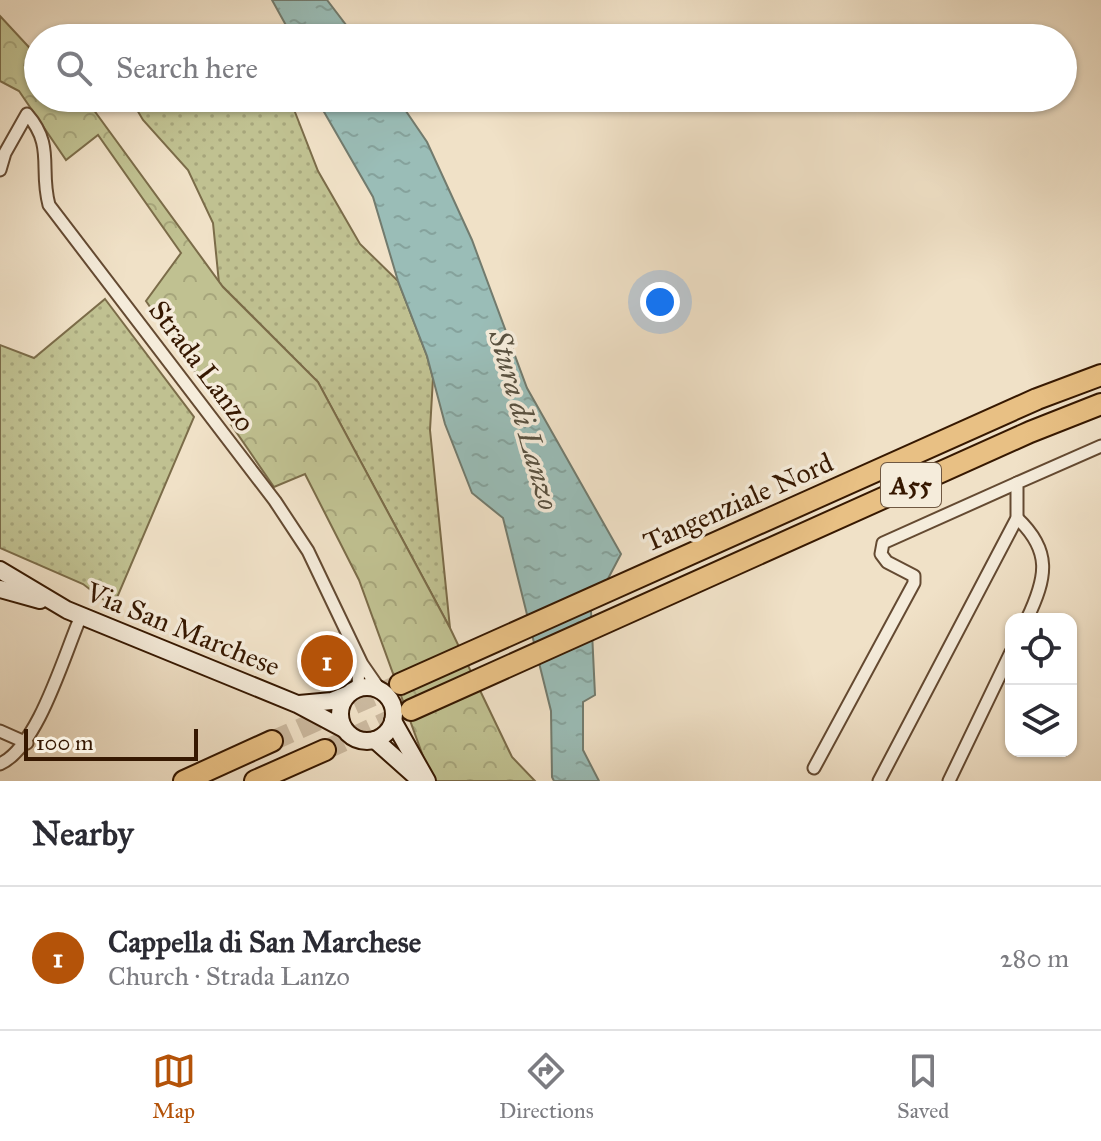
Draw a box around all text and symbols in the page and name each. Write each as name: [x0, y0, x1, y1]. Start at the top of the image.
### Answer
search box: [24, 24, 1077, 112]
icon: search: [52, 46, 96, 90]
text: Search here: [116, 50, 258, 86]
your location: [640, 282, 680, 322]
street label: Strada Lanzo: [141, 293, 263, 439]
water label: Stura di Lanzo: [481, 325, 567, 514]
street label: Tangenziale Nord: [638, 445, 838, 559]
road number: A55: [881, 463, 941, 507]
street label: Via San Marchese: [80, 574, 285, 684]
map controls: [1005, 613, 1077, 757]
button: locate: [1005, 613, 1077, 685]
pin: 1: [301, 631, 353, 691]
button: layers: [1005, 685, 1077, 757]
scale bar: [24, 725, 198, 761]
text: 100 m: [36, 729, 93, 756]
text: Nearby: [32, 813, 134, 854]
text: Cappella di San Marchese: [108, 924, 421, 960]
text: 1: [53, 942, 63, 974]
text: 280 m: [1000, 942, 1069, 974]
text: Church · Strada Lanzo: [108, 960, 350, 992]
tab: Map: [152, 1049, 196, 1124]
tab: Directions: [499, 1049, 594, 1124]
tab: Saved: [897, 1049, 949, 1124]

